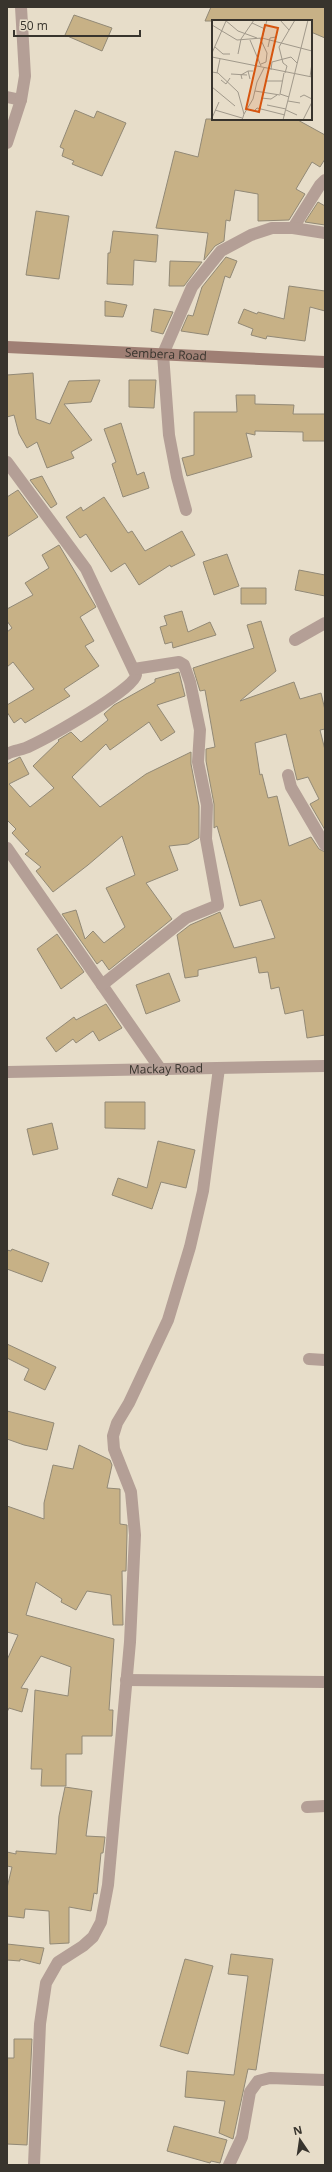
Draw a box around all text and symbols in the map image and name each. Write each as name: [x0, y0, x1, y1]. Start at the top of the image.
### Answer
scale bar: [14, 12, 140, 38]
text: 50 m: [20, 17, 48, 34]
inset map: [212, 20, 312, 120]
street label: Sembera Road: [125, 344, 207, 364]
street label: Mackay Road: [129, 1059, 203, 1078]
north arrow: [280, 2120, 320, 2160]
text: N: [292, 2121, 304, 2138]

